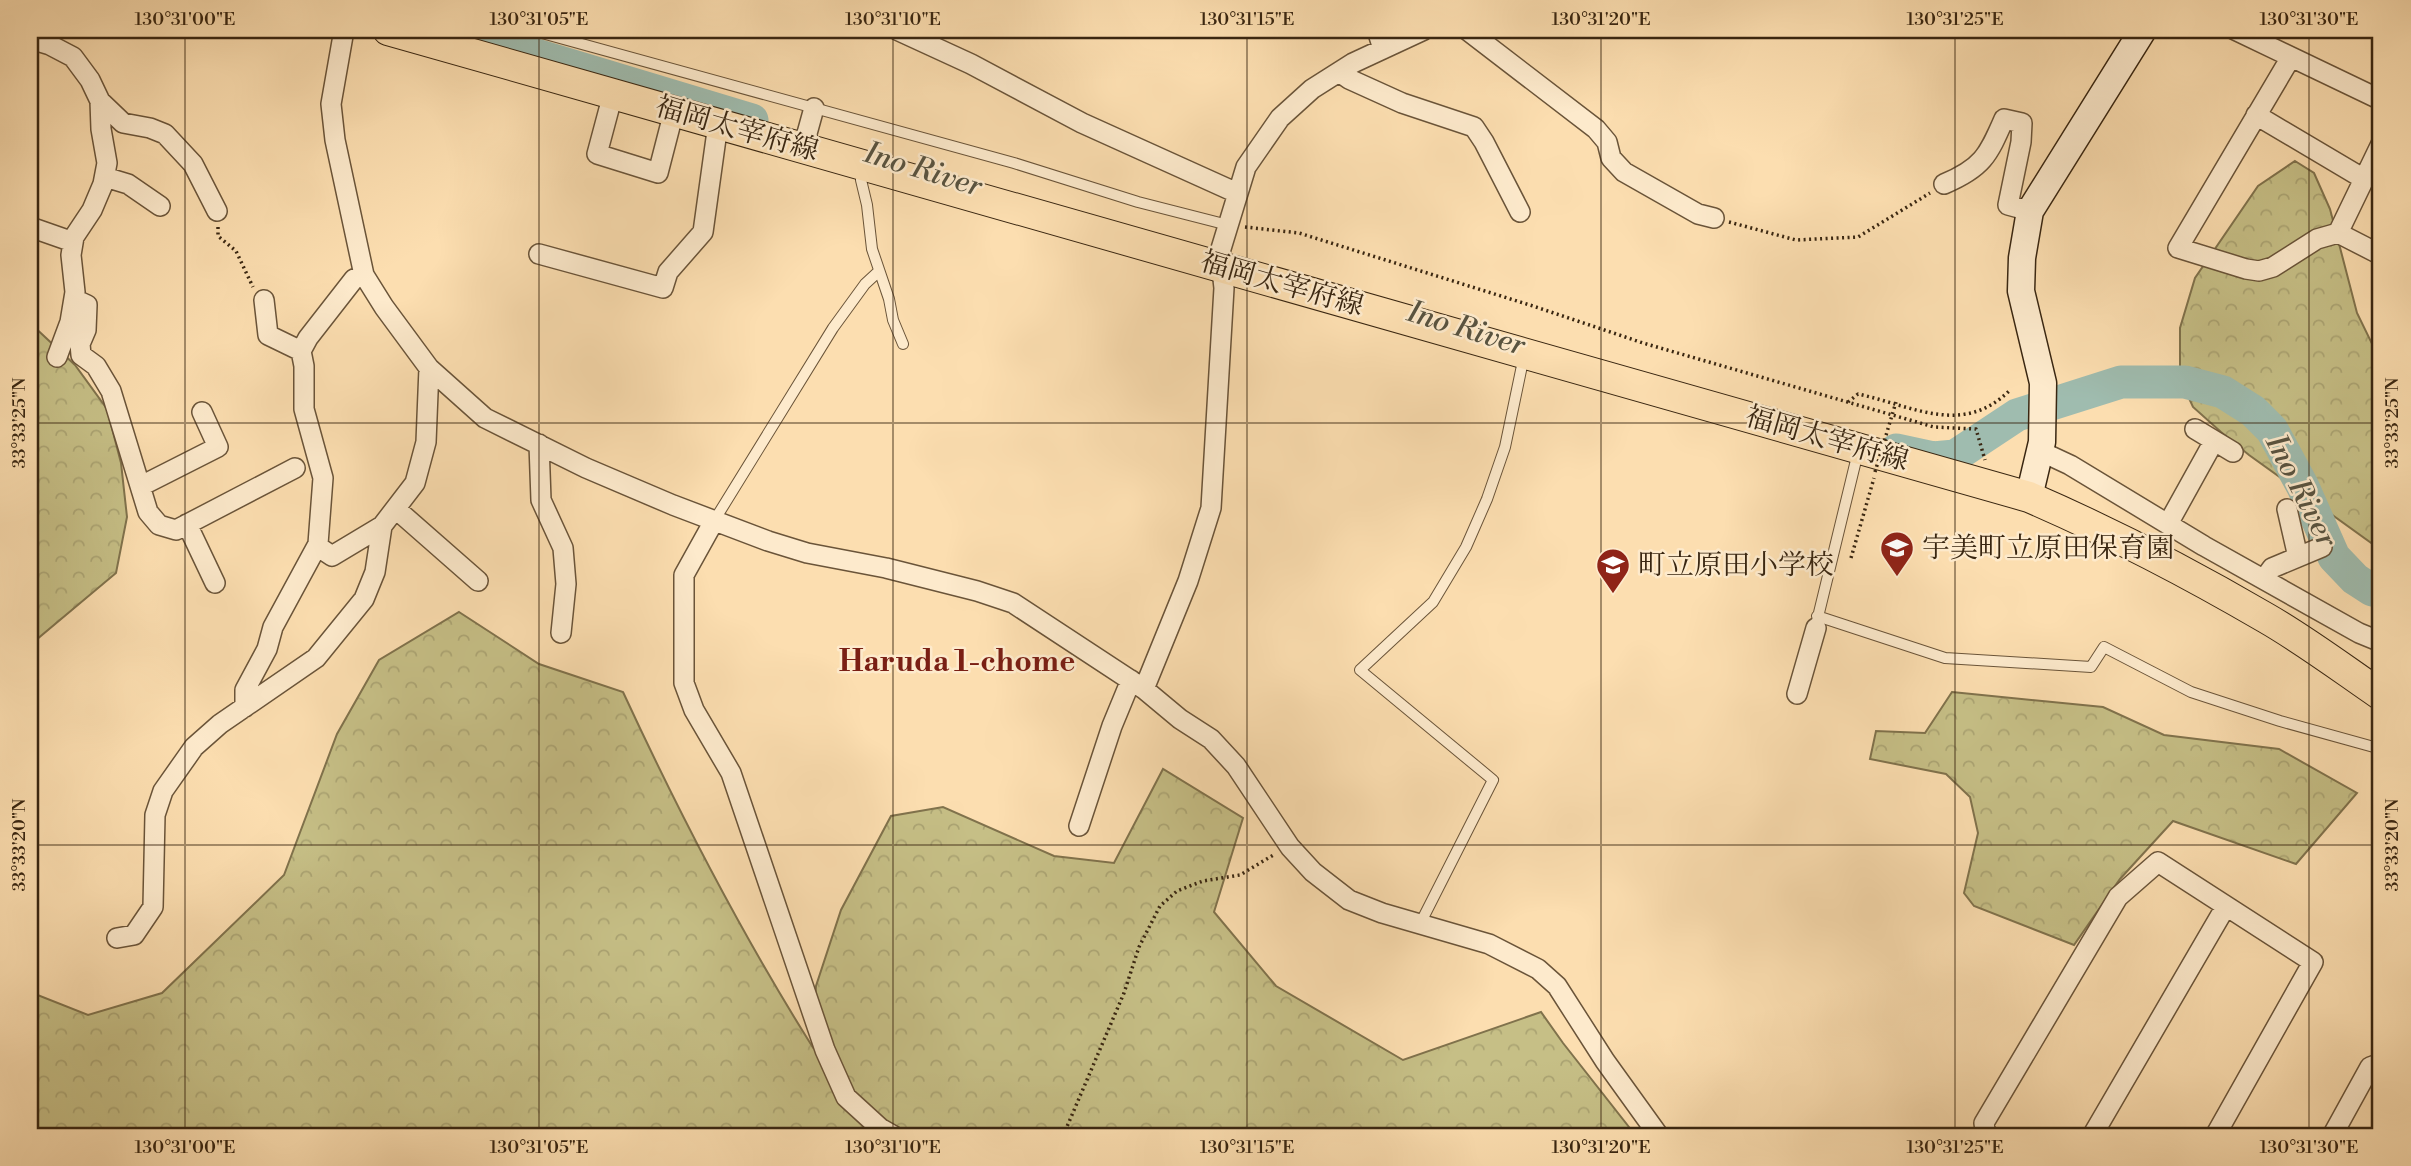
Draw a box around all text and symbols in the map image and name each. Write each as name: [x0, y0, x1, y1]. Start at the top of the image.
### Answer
text: 130°31'00"E: [135, 8, 235, 31]
text: 130°31'05"E: [490, 8, 588, 31]
text: 130°31'10"E: [845, 8, 941, 31]
text: 130°31'15"E: [1200, 8, 1294, 31]
text: 130°31'20"E: [1551, 8, 1651, 31]
text: 130°31'25"E: [1906, 8, 2004, 31]
text: 130°31'30"E: [2260, 8, 2358, 31]
street label: 福岡太宰府線: [651, 89, 823, 169]
water label: Ino River: [858, 134, 988, 206]
street label: 福岡太宰府線: [1196, 244, 1368, 324]
water label: Ino River: [1401, 293, 1531, 365]
text: 33°33'25"N: [8, 377, 31, 469]
text: 33°33'25"N: [2381, 377, 2404, 469]
street label: 福岡太宰府線: [1741, 399, 1913, 479]
water label: Ino River: [2256, 427, 2346, 555]
school or university icon: 宇美町立原田保育園: [1878, 529, 1916, 578]
place label: 宇美町立原田保育園: [1922, 531, 2174, 566]
school or university icon: 町立原田小学校: [1594, 546, 1632, 595]
place label: 町立原田小学校: [1638, 548, 1834, 583]
district label: Haruda 1-chome: [839, 643, 1075, 681]
text: 33°33'20"N: [8, 798, 31, 892]
text: 33°33'20"N: [2381, 798, 2404, 892]
text: 130°31'00"E: [135, 1136, 235, 1159]
text: 130°31'05"E: [490, 1136, 588, 1159]
text: 130°31'10"E: [845, 1136, 941, 1159]
text: 130°31'15"E: [1200, 1136, 1294, 1159]
text: 130°31'20"E: [1551, 1136, 1651, 1159]
text: 130°31'25"E: [1906, 1136, 2004, 1159]
text: 130°31'30"E: [2260, 1136, 2358, 1159]

